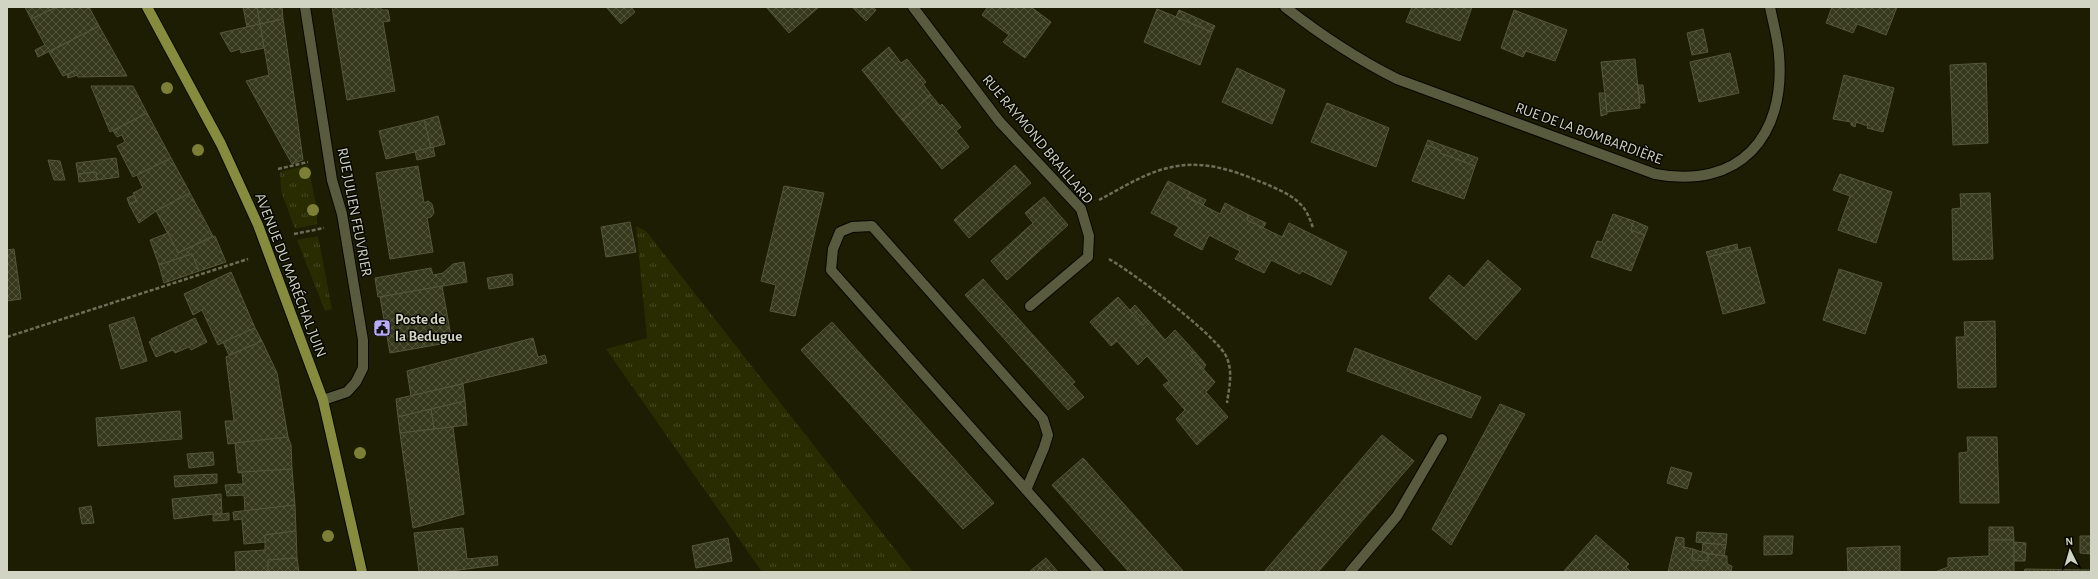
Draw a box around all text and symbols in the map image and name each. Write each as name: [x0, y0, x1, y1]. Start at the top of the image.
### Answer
street label: RUE RAYMOND BRAILLARD: [979, 72, 1096, 207]
street label: RUE DE LA BOMBARDIÈRE: [1513, 98, 1665, 167]
street label: RUE JULIEN FEUVRIER: [335, 146, 374, 278]
street label: AVENUE DU MARÉCHAL JUIN: [252, 190, 331, 359]
place label: Poste de la Bedugue: [395, 312, 462, 344]
public building icon: Poste de la Bedugue: [372, 318, 392, 338]
north arrow: [2050, 531, 2090, 571]
text: N: [2065, 536, 2073, 547]

